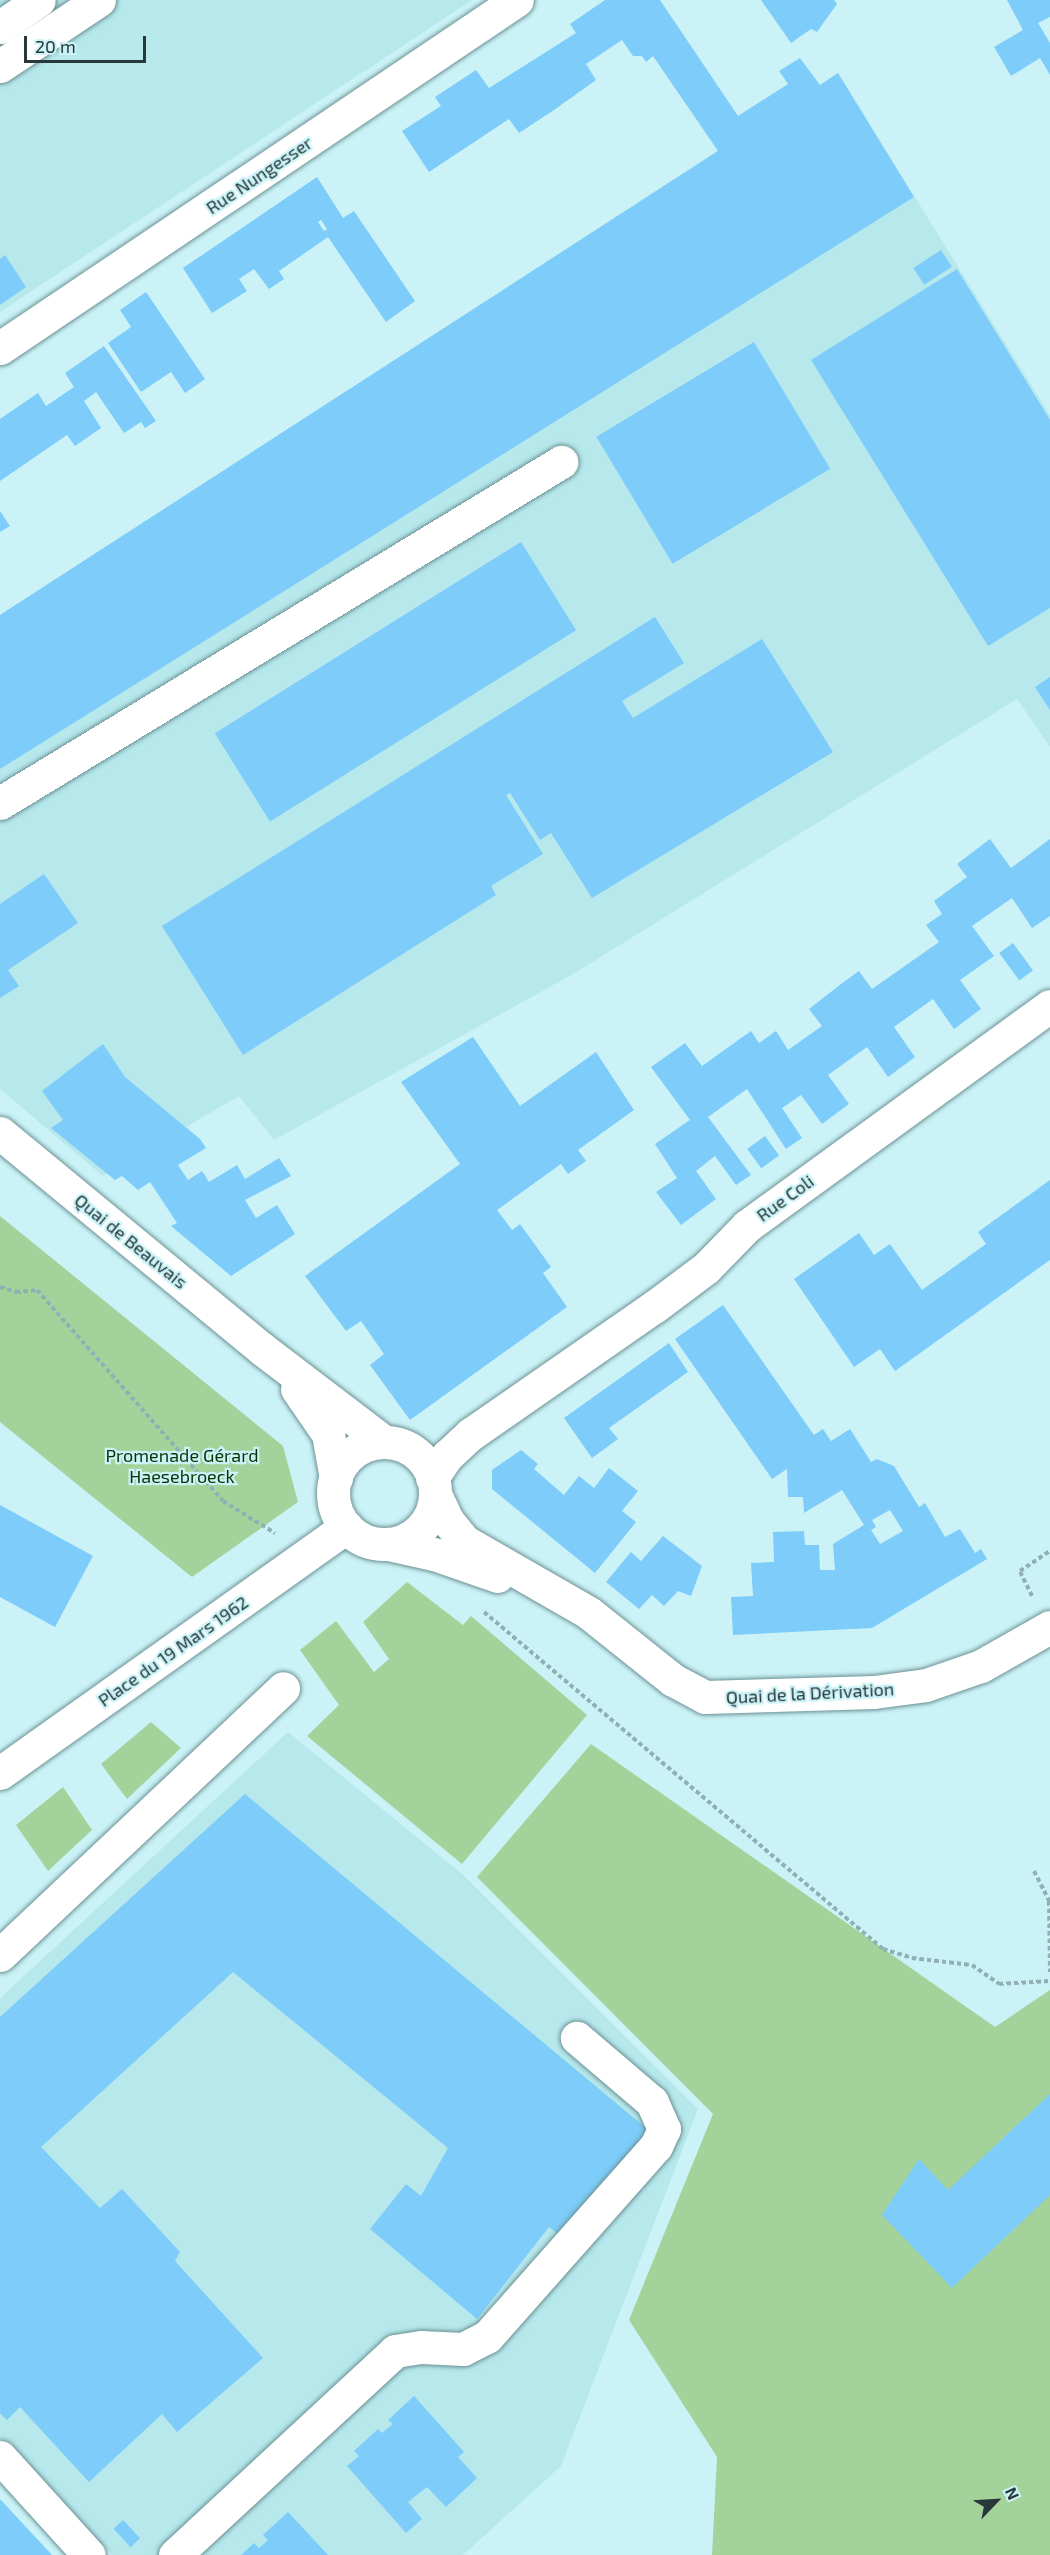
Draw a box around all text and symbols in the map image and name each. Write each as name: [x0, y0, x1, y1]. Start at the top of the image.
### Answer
scale bar: [27, 24, 148, 62]
text: 20 m: [35, 35, 76, 57]
street label: Rue Nungesser: [202, 132, 316, 218]
street label: Rue Coli: [752, 1170, 818, 1226]
street label: Quai de Beauvais: [70, 1189, 192, 1293]
park label: Promenade Gérard Haesebroeck: [105, 1445, 259, 1488]
street label: Place du 19 Mars 1962: [94, 1591, 252, 1711]
street label: Quai de la Dérivation: [725, 1678, 895, 1708]
north arrow: [966, 2471, 1026, 2531]
text: N: [1002, 2484, 1024, 2502]

